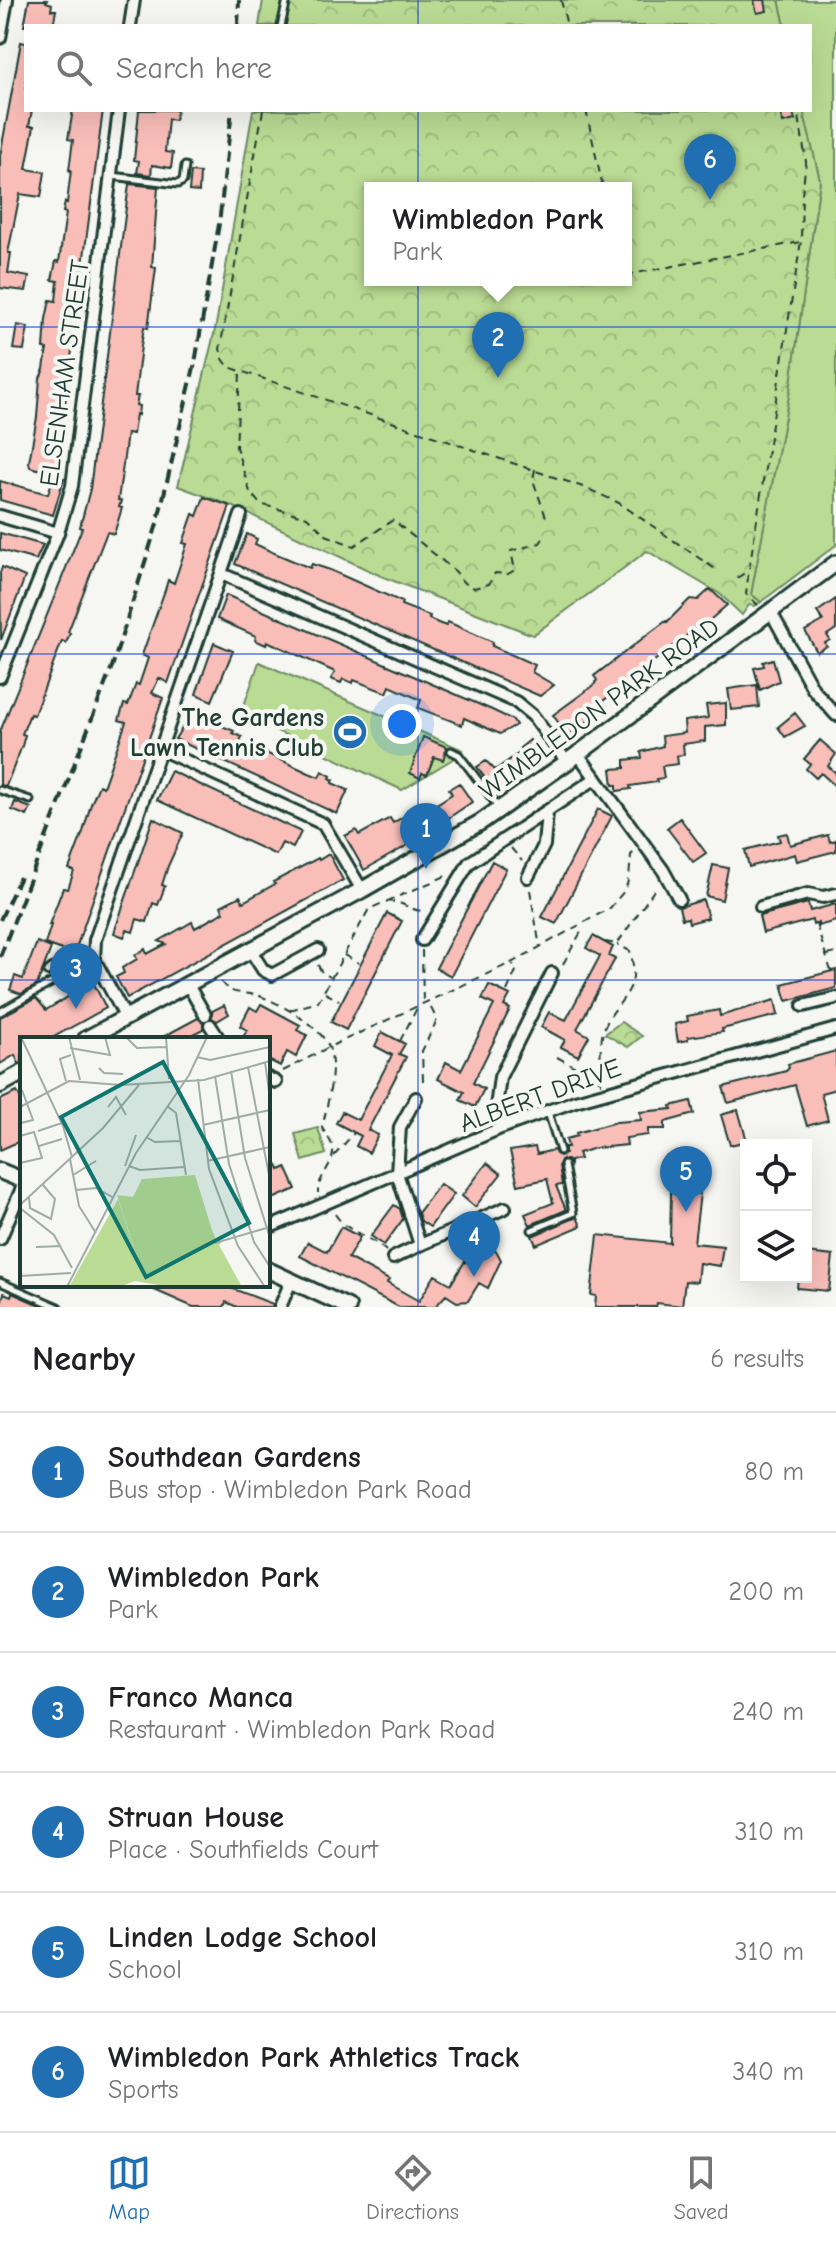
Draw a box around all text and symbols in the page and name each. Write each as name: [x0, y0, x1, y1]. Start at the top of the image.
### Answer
search box: [24, 24, 812, 112]
icon: search: [52, 46, 96, 90]
text: Search here: [116, 51, 272, 86]
pin: 6: [684, 134, 736, 200]
popup: [364, 182, 632, 286]
text: Wimbledon Park: [393, 202, 603, 237]
text: Park: [393, 237, 442, 267]
street label: ELSENHAM STREET: [34, 257, 96, 488]
pin: 2: [472, 312, 524, 378]
street label: WIMBLEDON PARK ROAD: [474, 612, 725, 806]
place label: The Gardens Lawn Tennis Club: [130, 703, 324, 763]
your location: [382, 704, 422, 744]
sports icon: The Gardens Lawn Tennis Club: [331, 713, 369, 751]
pin: 1: [400, 803, 452, 869]
pin: 3: [50, 943, 102, 1009]
inset map: [20, 1037, 270, 1287]
street label: ALBERT DRIVE: [456, 1053, 625, 1139]
map controls: [740, 1139, 812, 1283]
button: locate: [740, 1139, 812, 1211]
pin: 5: [660, 1146, 712, 1212]
pin: 4: [448, 1211, 500, 1277]
button: layers: [740, 1211, 812, 1283]
text: Nearby: [32, 1339, 135, 1379]
text: 6 results: [710, 1344, 804, 1374]
text: Southdean Gardens: [108, 1440, 361, 1475]
text: 1: [53, 1457, 63, 1487]
text: 80 m: [745, 1457, 804, 1487]
text: Bus stop · Wimbledon Park Road: [108, 1475, 472, 1505]
text: Wimbledon Park: [108, 1560, 319, 1595]
text: 2: [52, 1577, 64, 1607]
text: 200 m: [729, 1577, 804, 1607]
text: Park: [108, 1595, 158, 1625]
text: Franco Manca: [108, 1680, 294, 1715]
text: 3: [52, 1697, 64, 1727]
text: 240 m: [732, 1697, 804, 1727]
text: Restaurant · Wimbledon Park Road: [108, 1715, 495, 1745]
text: Struan House: [108, 1800, 284, 1835]
text: 4: [52, 1817, 64, 1847]
text: 310 m: [735, 1817, 804, 1847]
text: Place · Southfields Court: [108, 1835, 378, 1865]
text: Linden Lodge School: [108, 1920, 377, 1955]
text: 5: [51, 1937, 65, 1967]
text: 310 m: [735, 1937, 804, 1967]
text: School: [108, 1955, 182, 1985]
text: Wimbledon Park Athletics Track: [108, 2040, 519, 2075]
text: 6: [51, 2057, 65, 2087]
text: 340 m: [732, 2057, 804, 2087]
text: Sports: [108, 2075, 179, 2105]
tab: Map: [107, 2151, 151, 2225]
tab: Directions: [366, 2151, 459, 2225]
tab: Saved: [674, 2151, 729, 2225]

